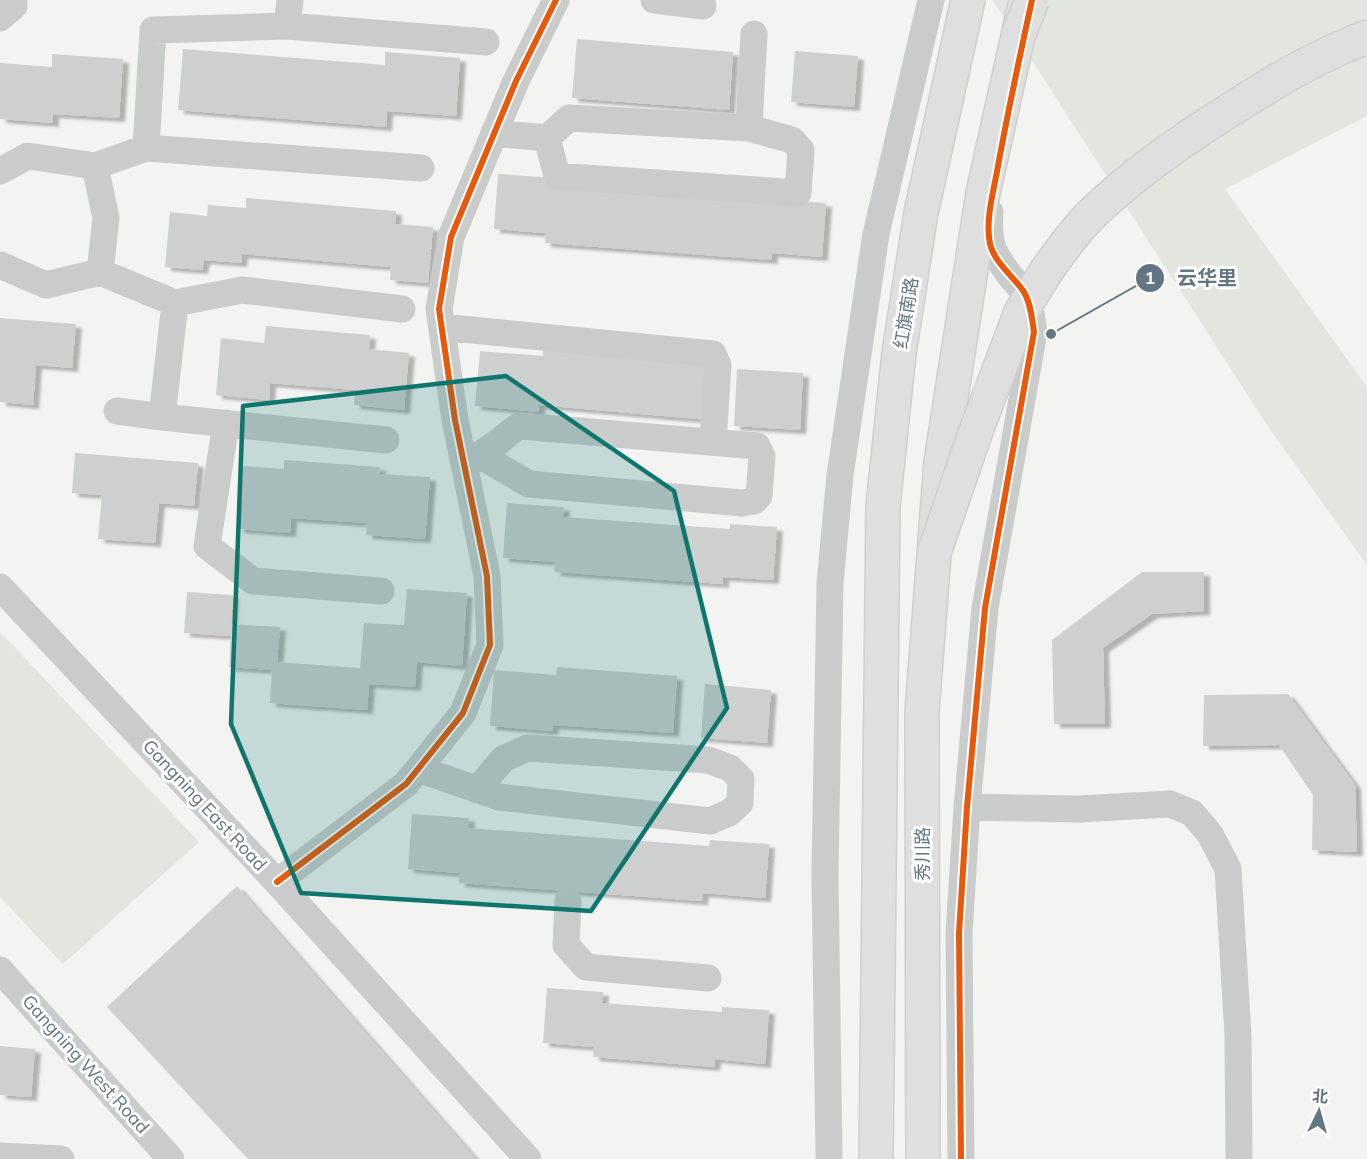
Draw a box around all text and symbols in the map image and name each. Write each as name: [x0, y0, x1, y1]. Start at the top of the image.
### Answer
callout: 云华里: [1135, 259, 1249, 297]
text: 云华里: [1177, 265, 1237, 290]
text: 1: [1145, 266, 1155, 289]
street label: 红旗南路: [889, 276, 923, 350]
street label: Gangning East Road: [138, 734, 272, 876]
street label: 秀川路: [911, 827, 934, 881]
street label: Gangning West Road: [18, 990, 154, 1138]
north arrow: [1289, 1081, 1349, 1141]
text: 北: [1311, 1085, 1329, 1107]

